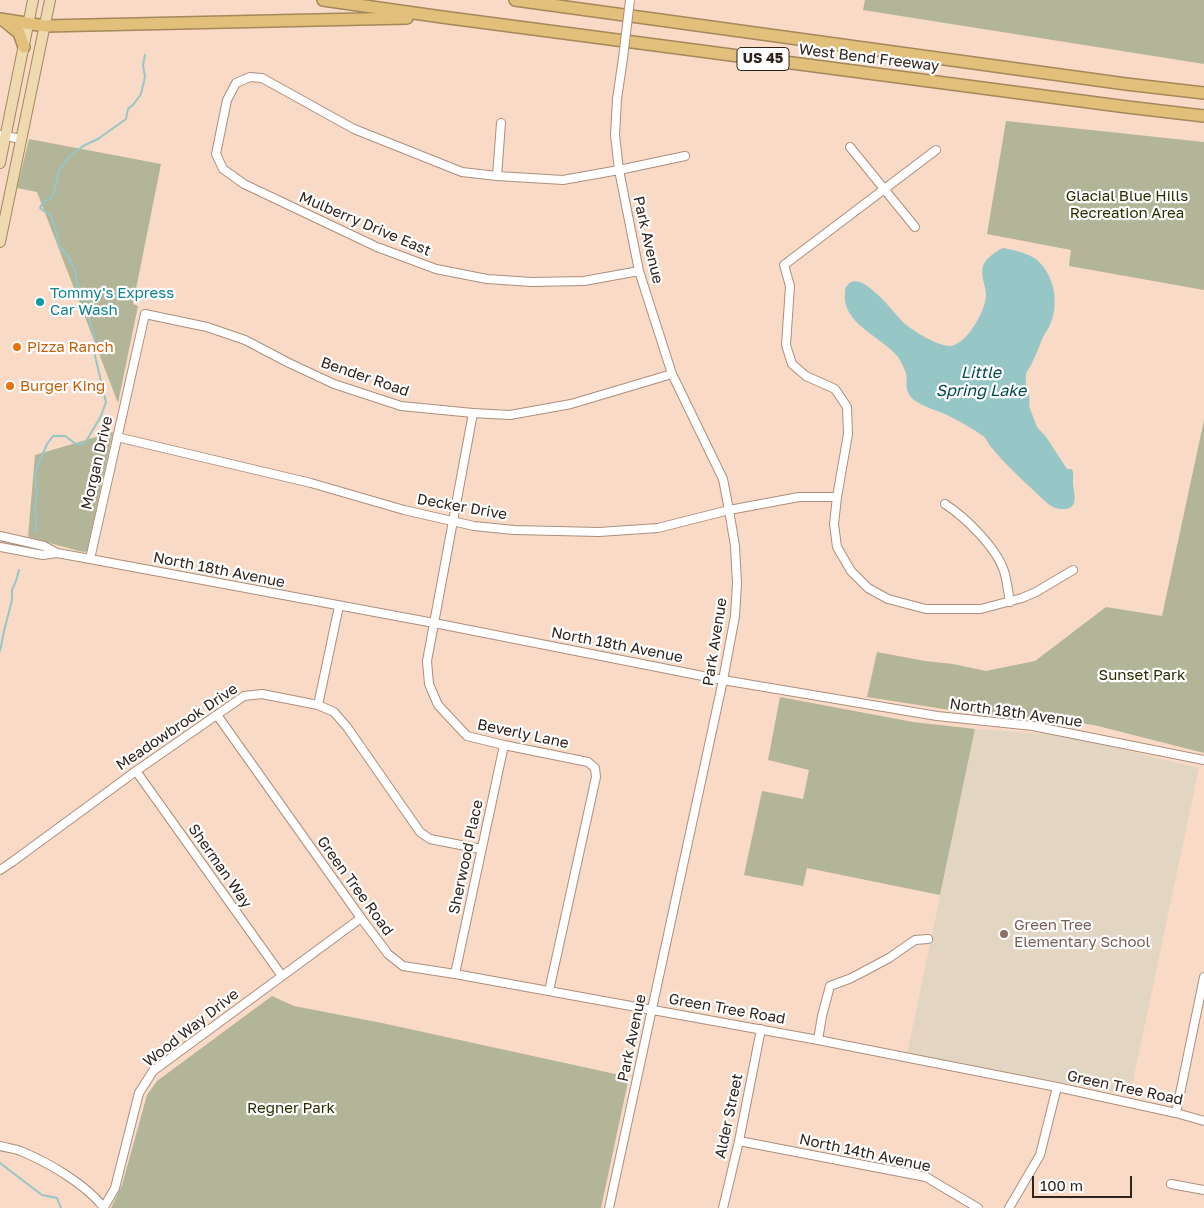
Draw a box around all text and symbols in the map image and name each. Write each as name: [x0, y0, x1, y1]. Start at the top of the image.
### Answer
street label: West Bend Freeway: [798, 40, 940, 76]
road number: US 45: [737, 48, 789, 70]
park label: Glacial Blue Hills Recreation Area: [1066, 187, 1188, 222]
street label: Mulberry Drive East: [296, 188, 434, 260]
street label: Park Avenue: [629, 195, 667, 285]
place label: Tommy's Express Car Wash: [50, 284, 174, 319]
marker: Tommy's Express Car Wash: [34, 296, 46, 308]
place label: Pizza Ranch: [27, 338, 114, 356]
marker: Pizza Ranch: [11, 341, 23, 353]
street label: Bender Road: [318, 353, 412, 401]
water label: Little Spring Lake: [936, 363, 1026, 401]
place label: Burger King: [20, 377, 105, 395]
marker: Burger King: [4, 380, 16, 392]
street label: Morgan Drive: [77, 414, 117, 512]
street label: Decker Drive: [416, 490, 508, 524]
street label: North 18th Avenue: [152, 548, 286, 592]
street label: Park Avenue: [699, 597, 731, 687]
street label: North 18th Avenue: [550, 623, 684, 667]
park label: Sunset Park: [1099, 666, 1185, 684]
street label: Meadowbrook Drive: [113, 680, 241, 774]
street label: North 18th Avenue: [948, 695, 1084, 731]
street label: Beverly Lane: [476, 716, 570, 752]
street label: Sherwood Place: [445, 798, 487, 916]
street label: Sherman Way: [184, 821, 256, 911]
street label: Green Tree Road: [313, 833, 397, 939]
place label: Green Tree Elementary School: [1014, 916, 1150, 951]
marker: Green Tree Elementary School: [998, 928, 1010, 940]
street label: Wood Way Drive: [140, 985, 242, 1071]
street label: Green Tree Road: [667, 990, 787, 1028]
street label: Park Avenue: [614, 993, 650, 1083]
street label: Green Tree Road: [1065, 1067, 1185, 1109]
street label: Alder Street: [711, 1072, 747, 1160]
park label: Regner Park: [247, 1099, 335, 1117]
street label: North 14th Avenue: [798, 1130, 932, 1176]
scale bar: [1034, 1166, 1134, 1198]
text: 100 m: [1040, 1176, 1083, 1194]

